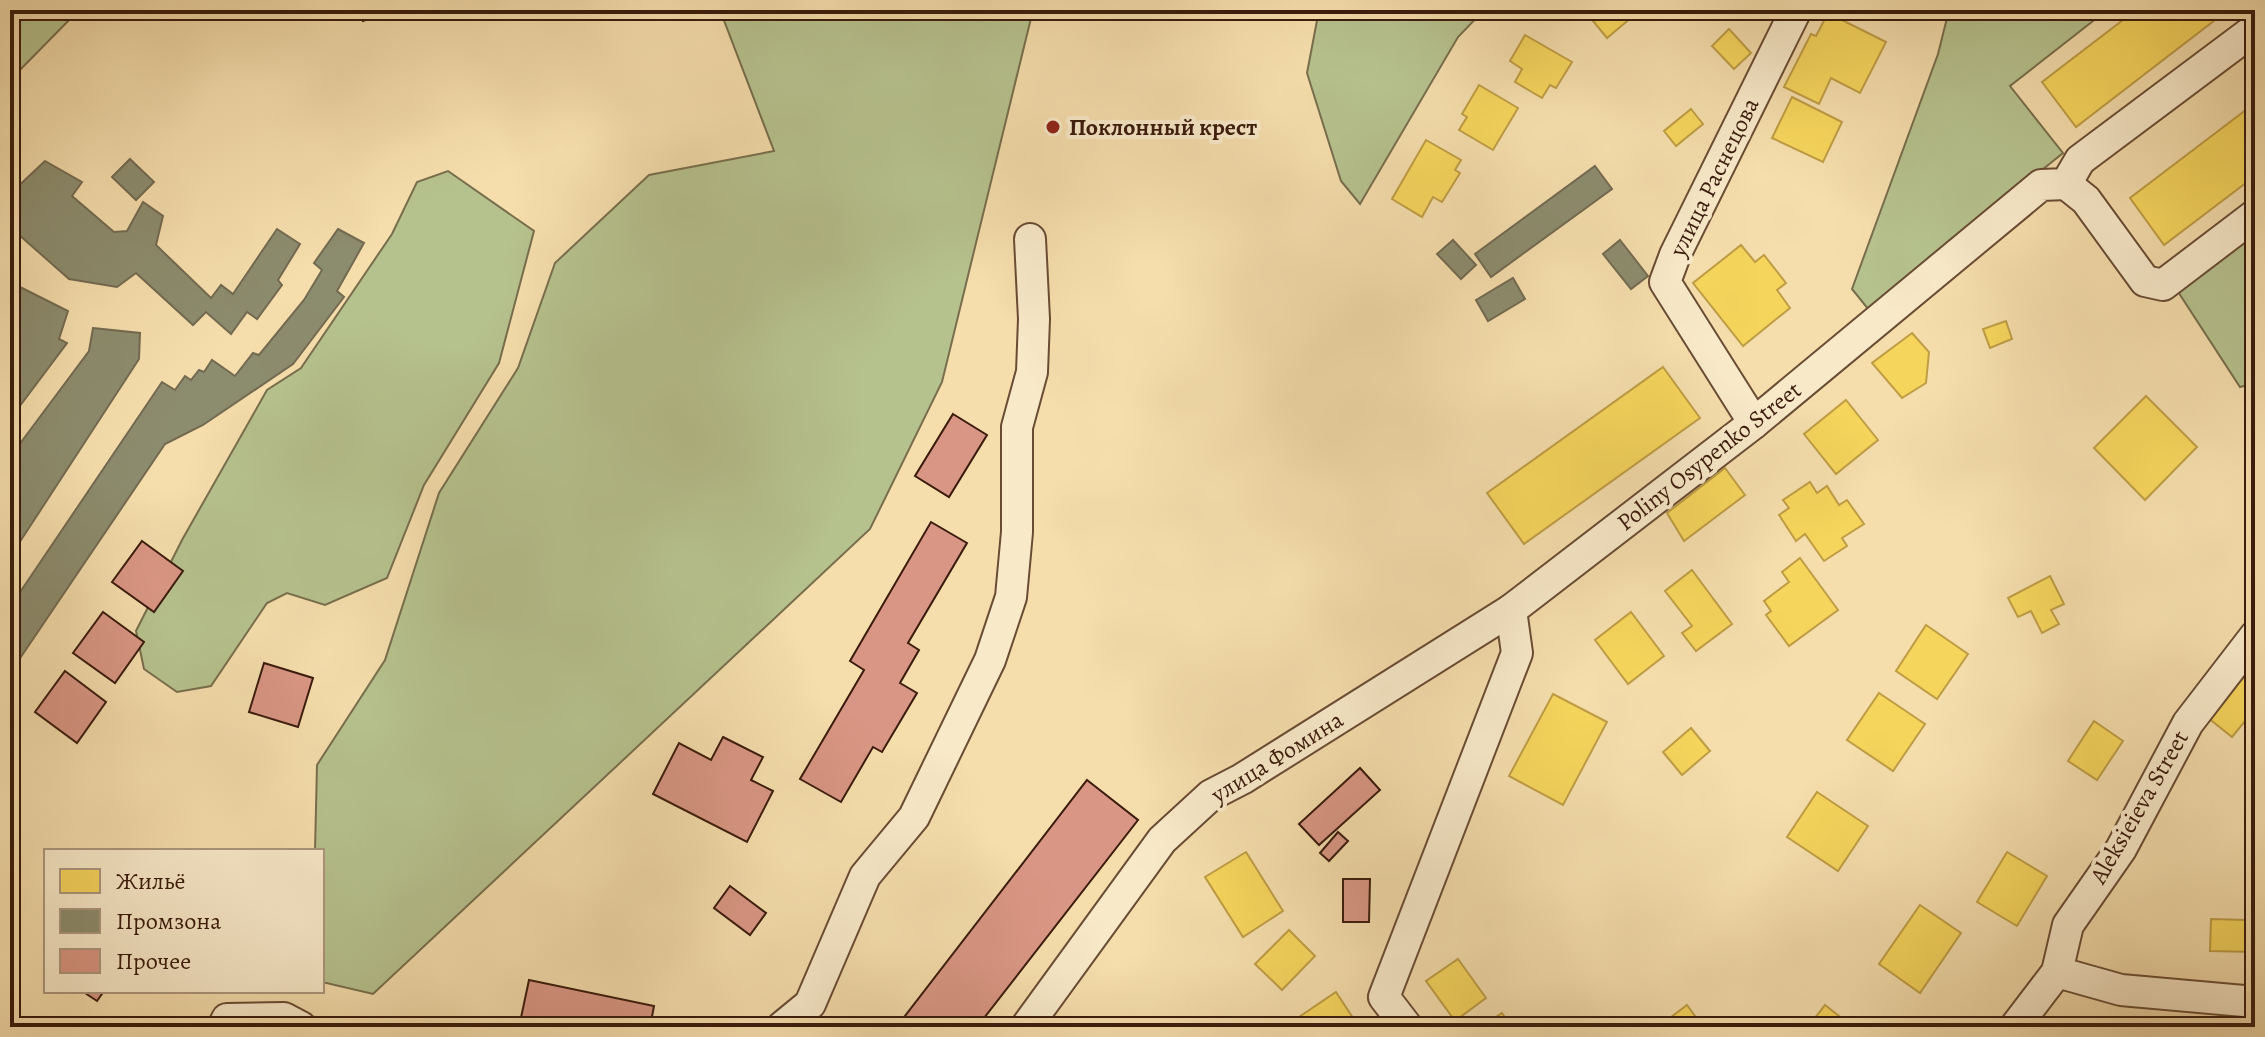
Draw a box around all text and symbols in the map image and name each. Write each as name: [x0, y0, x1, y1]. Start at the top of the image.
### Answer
street label: улица Раснецова: [1661, 92, 1766, 263]
place label: Поклонный крест: [1069, 111, 1257, 143]
marker: Поклонный крест: [1044, 118, 1062, 136]
street label: Poliny Osypenko Street: [1610, 374, 1808, 538]
street label: улица Фомина: [1204, 704, 1349, 811]
street label: Aleksieieva Street: [2082, 724, 2196, 890]
legend: [44, 849, 324, 993]
text: Жильё: [116, 865, 185, 897]
text: Промзона: [116, 905, 221, 937]
text: Прочее: [116, 945, 191, 977]

